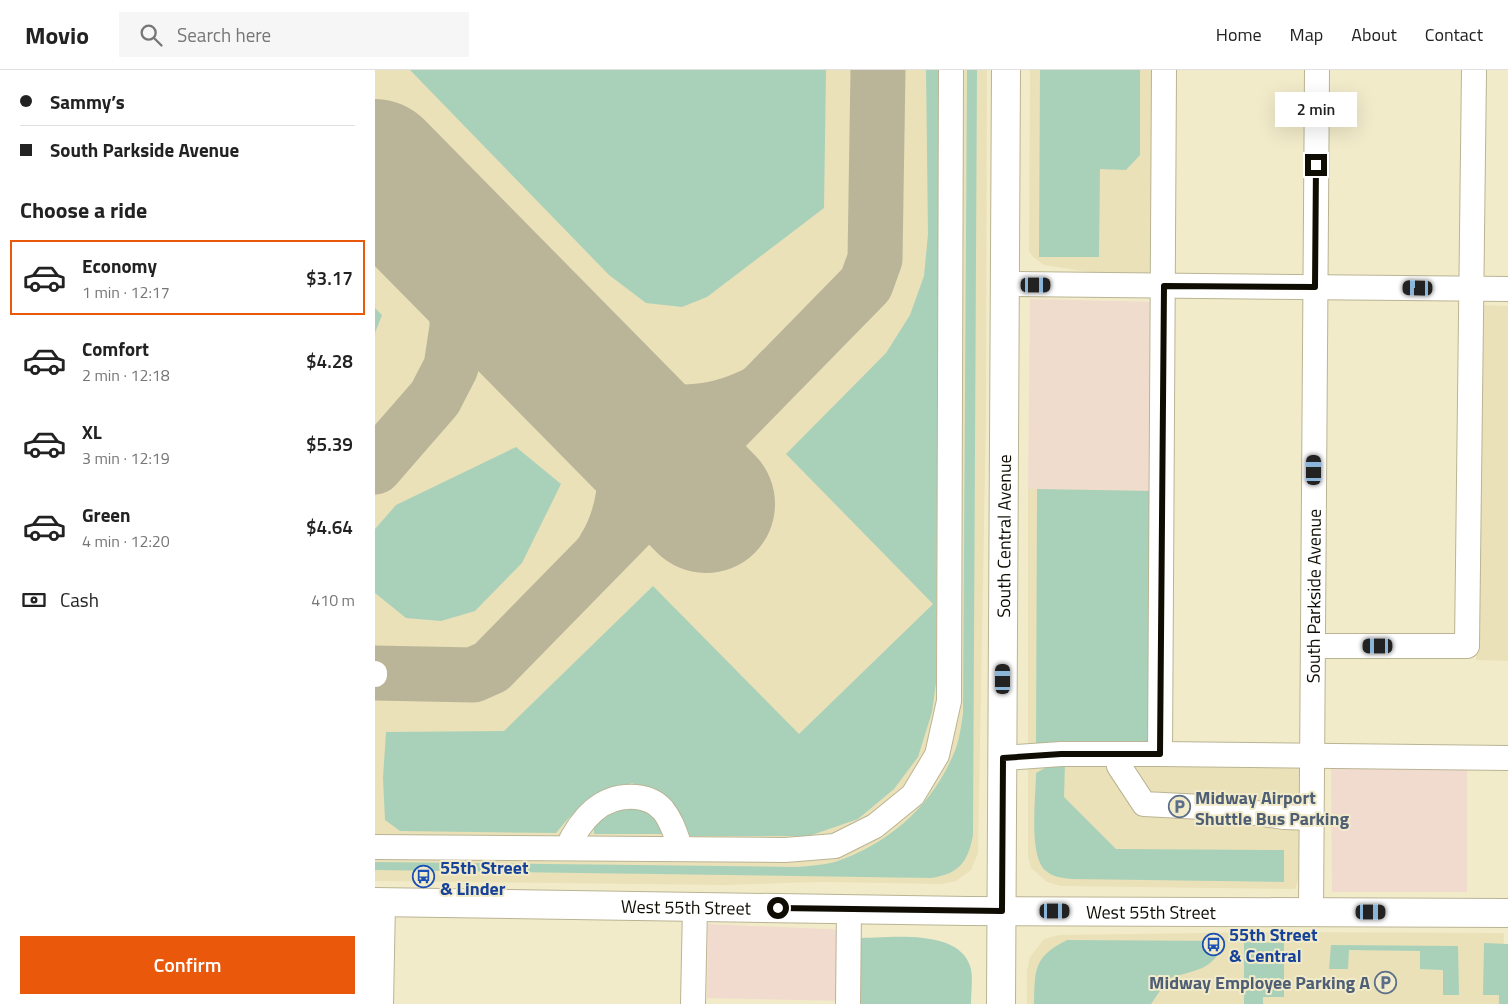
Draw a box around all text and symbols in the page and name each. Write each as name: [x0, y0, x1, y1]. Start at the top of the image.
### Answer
search box: [119, 12, 469, 57]
text: Movio: [25, 17, 89, 53]
text: Search here: [177, 20, 271, 49]
icon: search: [137, 21, 165, 49]
text: Home: [1216, 21, 1262, 48]
text: Map: [1290, 21, 1323, 48]
text: About: [1351, 21, 1397, 48]
text: Contact: [1425, 21, 1483, 48]
text: Sammy’s: [50, 87, 125, 116]
callout: 2 min: [1275, 92, 1357, 128]
text: 2 min: [1297, 97, 1335, 121]
text: South Parkside Avenue: [50, 135, 239, 164]
route end: [1305, 154, 1327, 176]
text: Choose a ride: [20, 193, 147, 227]
text: Economy: [82, 251, 157, 280]
icon: car: [22, 255, 67, 300]
text: $3.17: [306, 263, 353, 292]
car: [1021, 278, 1051, 293]
text: 1 min · 12:17: [82, 280, 170, 304]
car: [1402, 280, 1433, 296]
text: Comfort: [82, 334, 149, 363]
icon: car: [22, 338, 67, 383]
text: $4.28: [306, 346, 353, 375]
text: 2 min · 12:18: [82, 363, 170, 387]
text: XL: [82, 417, 102, 446]
icon: car: [22, 421, 67, 466]
text: $5.39: [306, 429, 353, 458]
text: 3 min · 12:19: [82, 446, 170, 470]
street label: South Central Avenue: [990, 454, 1017, 618]
car: [1306, 455, 1321, 485]
text: Green: [82, 500, 131, 529]
icon: car: [22, 504, 67, 549]
street label: South Parkside Avenue: [1299, 509, 1327, 683]
text: $4.64: [306, 512, 353, 541]
text: 4 min · 12:20: [82, 529, 170, 553]
text: Cash: [60, 585, 99, 614]
icon: cash: [20, 586, 48, 614]
text: 410 m: [311, 588, 355, 612]
car: [1363, 639, 1393, 654]
car: [995, 664, 1010, 694]
place label: Midway Airport Shuttle Bus Parking: [1195, 784, 1349, 832]
parking icon: Midway Airport Shuttle Bus Parking: [1167, 795, 1191, 819]
place label: 55th Street & Linder: [440, 854, 529, 902]
bus stop icon: 55th Street & Linder: [412, 865, 436, 889]
street label: West 55th Street: [621, 892, 752, 921]
route start: [767, 897, 789, 919]
street label: West 55th Street: [1086, 898, 1217, 925]
car: [1040, 904, 1070, 919]
car: [1356, 905, 1386, 920]
place label: 55th Street & Central: [1229, 921, 1318, 969]
bus stop icon: 55th Street & Central: [1201, 932, 1225, 956]
button: Confirm: [20, 936, 355, 994]
place label: Midway Employee Parking A: [1149, 969, 1370, 996]
parking icon: Midway Employee Parking A: [1374, 970, 1398, 994]

